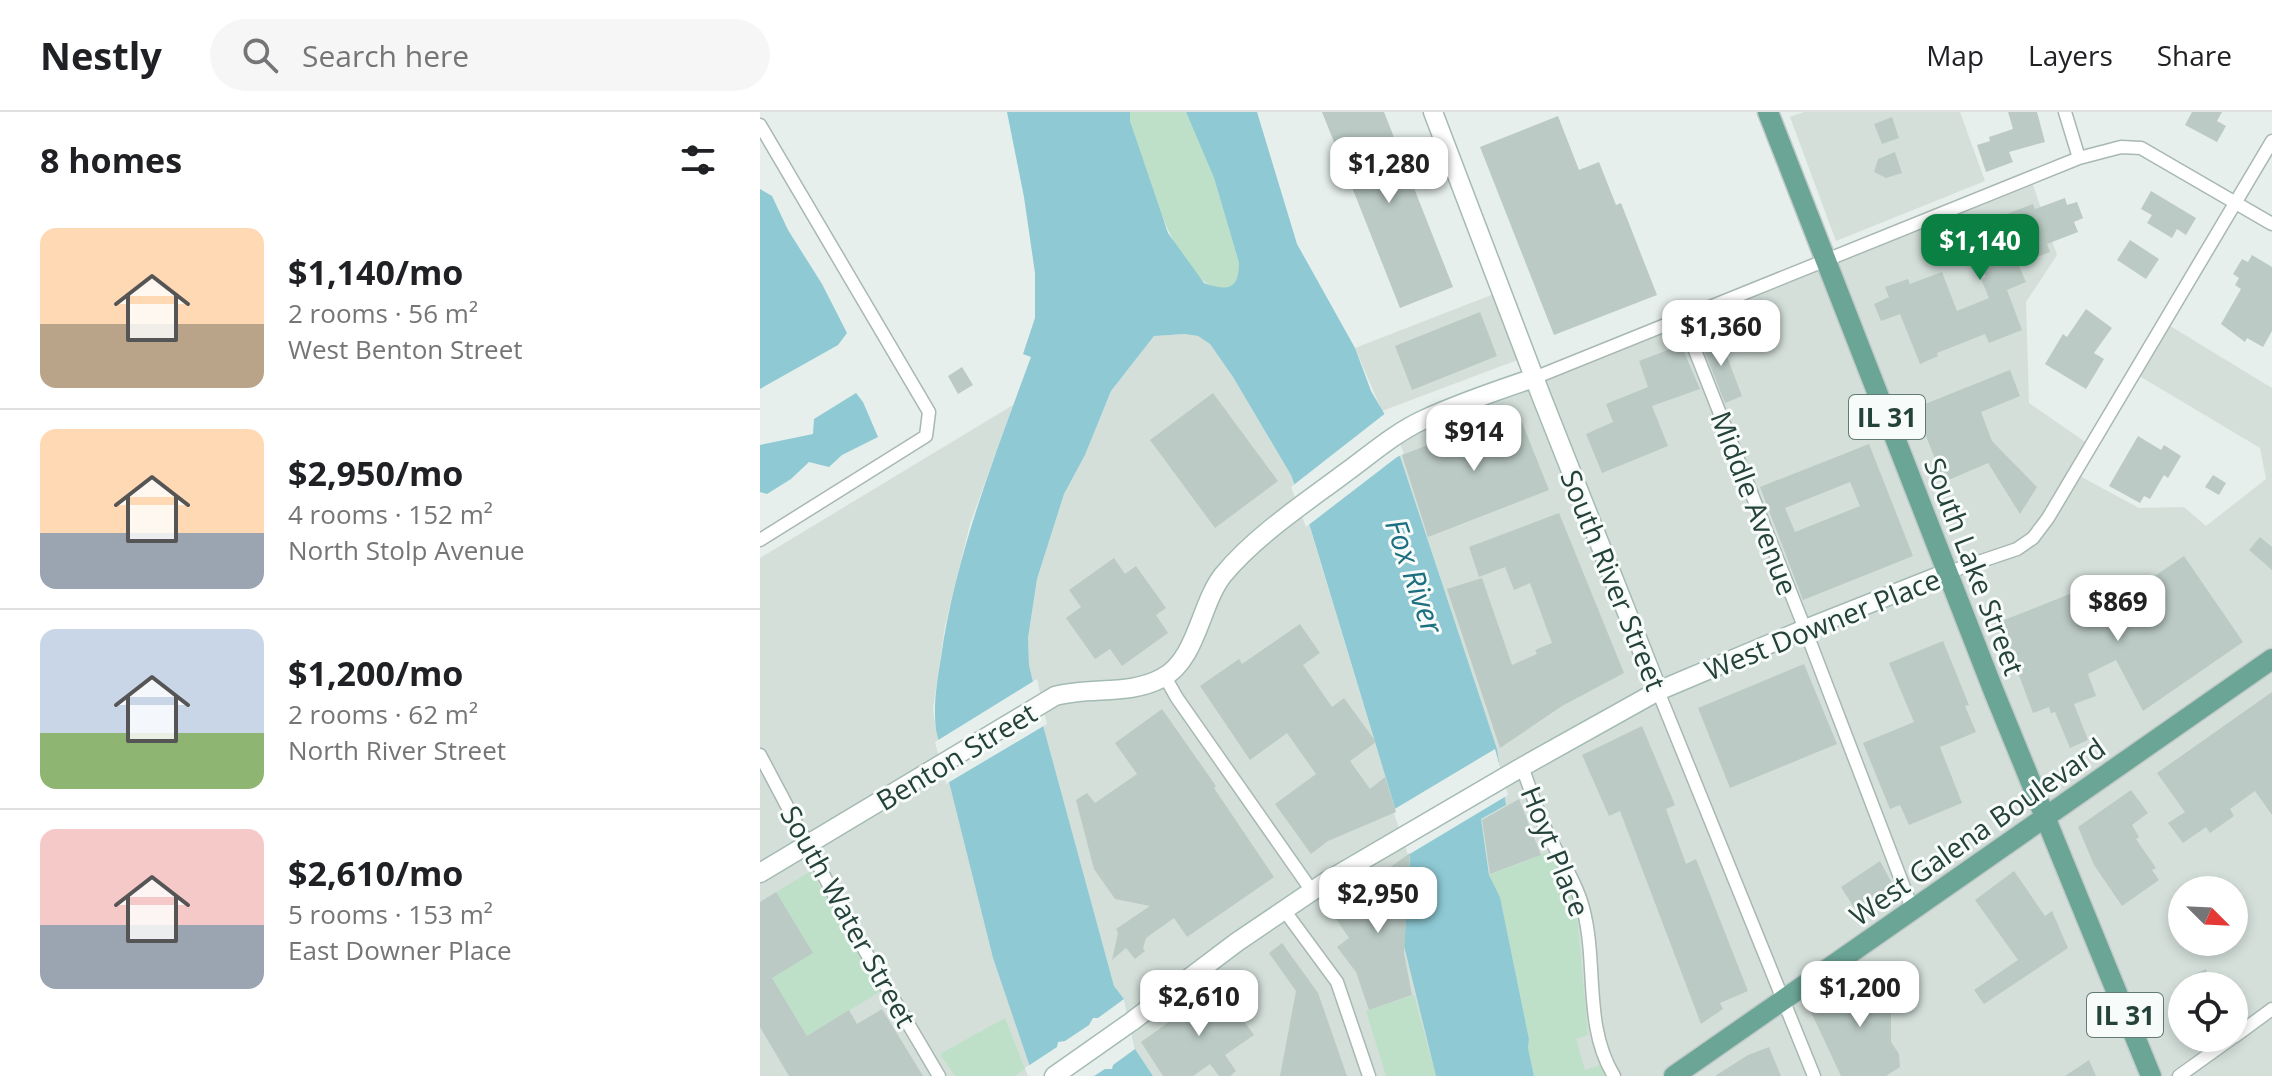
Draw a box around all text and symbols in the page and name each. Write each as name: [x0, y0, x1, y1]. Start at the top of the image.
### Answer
search box: [210, 19, 770, 91]
text: Nestly: [40, 29, 162, 81]
icon: search: [238, 33, 282, 77]
text: Search here: [302, 35, 469, 76]
text: Map: [1926, 36, 1984, 74]
text: Layers: [2028, 36, 2113, 74]
text: Share: [2157, 36, 2232, 74]
text: 8 homes: [40, 137, 182, 183]
pin: $1,280: [1324, 137, 1454, 205]
icon: filters: [676, 138, 720, 182]
text: $1,280: [1348, 145, 1430, 181]
pin: $1,140: [1915, 214, 2045, 282]
text: $1,140: [1939, 222, 2021, 258]
text: $1,140/mo: [288, 249, 463, 295]
icon: home: [104, 260, 200, 356]
text: 2 rooms · 56 m²: [288, 295, 478, 331]
pin: $1,360: [1656, 300, 1786, 368]
text: $1,360: [1680, 308, 1762, 344]
text: West Benton Street: [288, 331, 523, 367]
road number: IL 31: [1849, 395, 1925, 439]
pin: $914: [1427, 405, 1521, 473]
street label: Middle Avenue: [1702, 406, 1808, 600]
text: $914: [1444, 413, 1504, 449]
text: $2,950/mo: [288, 450, 463, 496]
street label: South Lake Street: [1916, 452, 2034, 680]
icon: home: [104, 461, 200, 557]
street label: South River Street: [1552, 464, 1676, 696]
text: 4 rooms · 152 m²: [288, 496, 493, 532]
water label: Fox River: [1376, 513, 1454, 640]
text: North Stolp Avenue: [288, 532, 525, 568]
street label: West Downer Place: [1698, 559, 1946, 689]
pin: $869: [2071, 575, 2165, 643]
text: $869: [2088, 583, 2148, 619]
text: $1,200/mo: [288, 650, 463, 696]
icon: home: [104, 661, 200, 757]
street label: Benton Street: [869, 693, 1043, 819]
text: 2 rooms · 62 m²: [288, 696, 478, 732]
street label: West Galena Boulevard: [1842, 728, 2112, 934]
text: North River Street: [288, 732, 506, 768]
street label: Hoyt Place: [1513, 780, 1599, 922]
street label: South Water Street: [772, 798, 926, 1034]
text: $2,610/mo: [288, 850, 463, 896]
icon: home: [104, 861, 200, 957]
pin: $2,950: [1313, 867, 1443, 935]
text: $2,950: [1337, 875, 1419, 911]
north arrow: [2168, 876, 2248, 956]
map controls: [2168, 876, 2248, 1052]
text: 5 rooms · 153 m²: [288, 896, 493, 932]
text: East Downer Place: [288, 932, 512, 968]
pin: $1,200: [1795, 961, 1925, 1029]
text: $1,200: [1819, 969, 1901, 1005]
pin: $2,610: [1134, 970, 1264, 1038]
button: locate: [2168, 972, 2248, 1052]
text: $2,610: [1158, 978, 1240, 1014]
road number: IL 31: [2087, 993, 2163, 1037]

